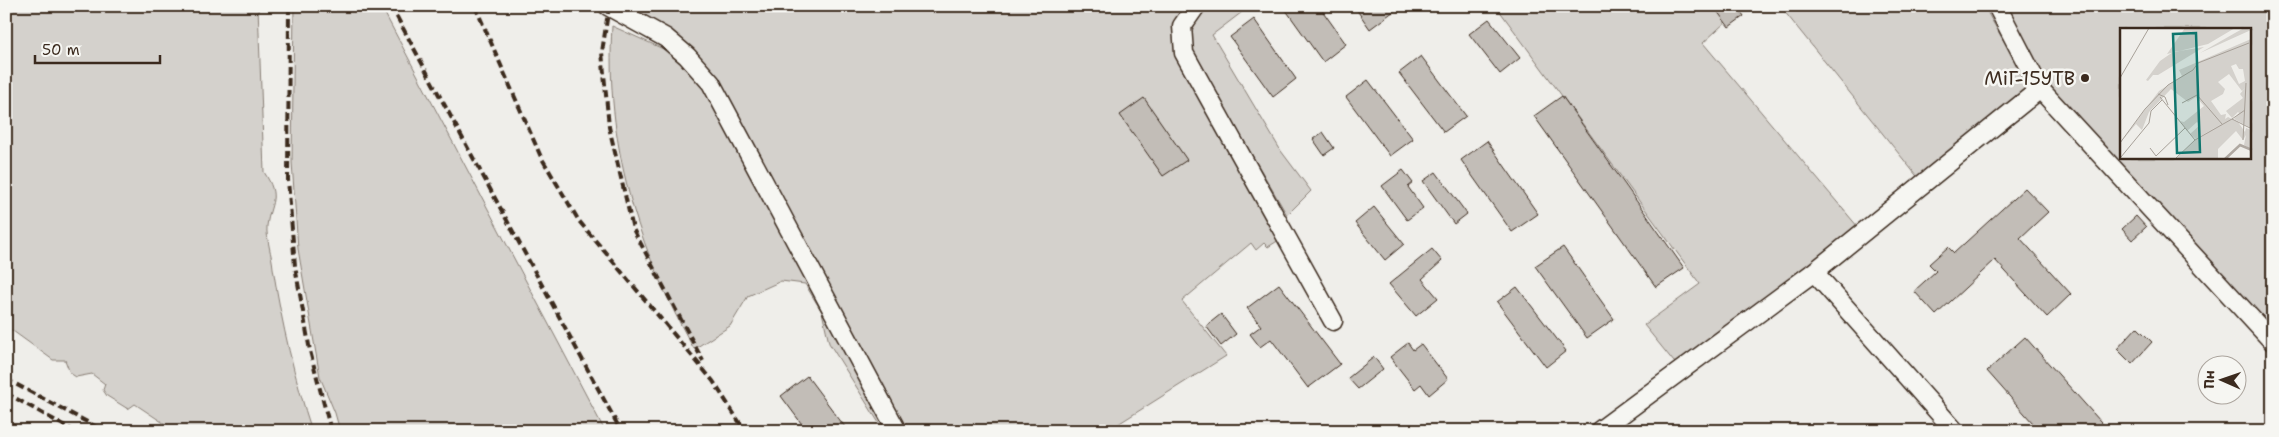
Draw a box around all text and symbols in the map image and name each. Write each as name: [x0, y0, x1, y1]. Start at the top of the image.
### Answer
inset map: [2120, 28, 2252, 159]
scale bar: [35, 32, 160, 64]
text: 50 m: [42, 40, 80, 60]
place label: МіГ-15УТВ: [1984, 66, 2075, 91]
marker: МіГ-15УТВ: [2079, 72, 2091, 84]
north arrow: [2196, 354, 2246, 404]
text: Пн: [2200, 370, 2218, 389]

